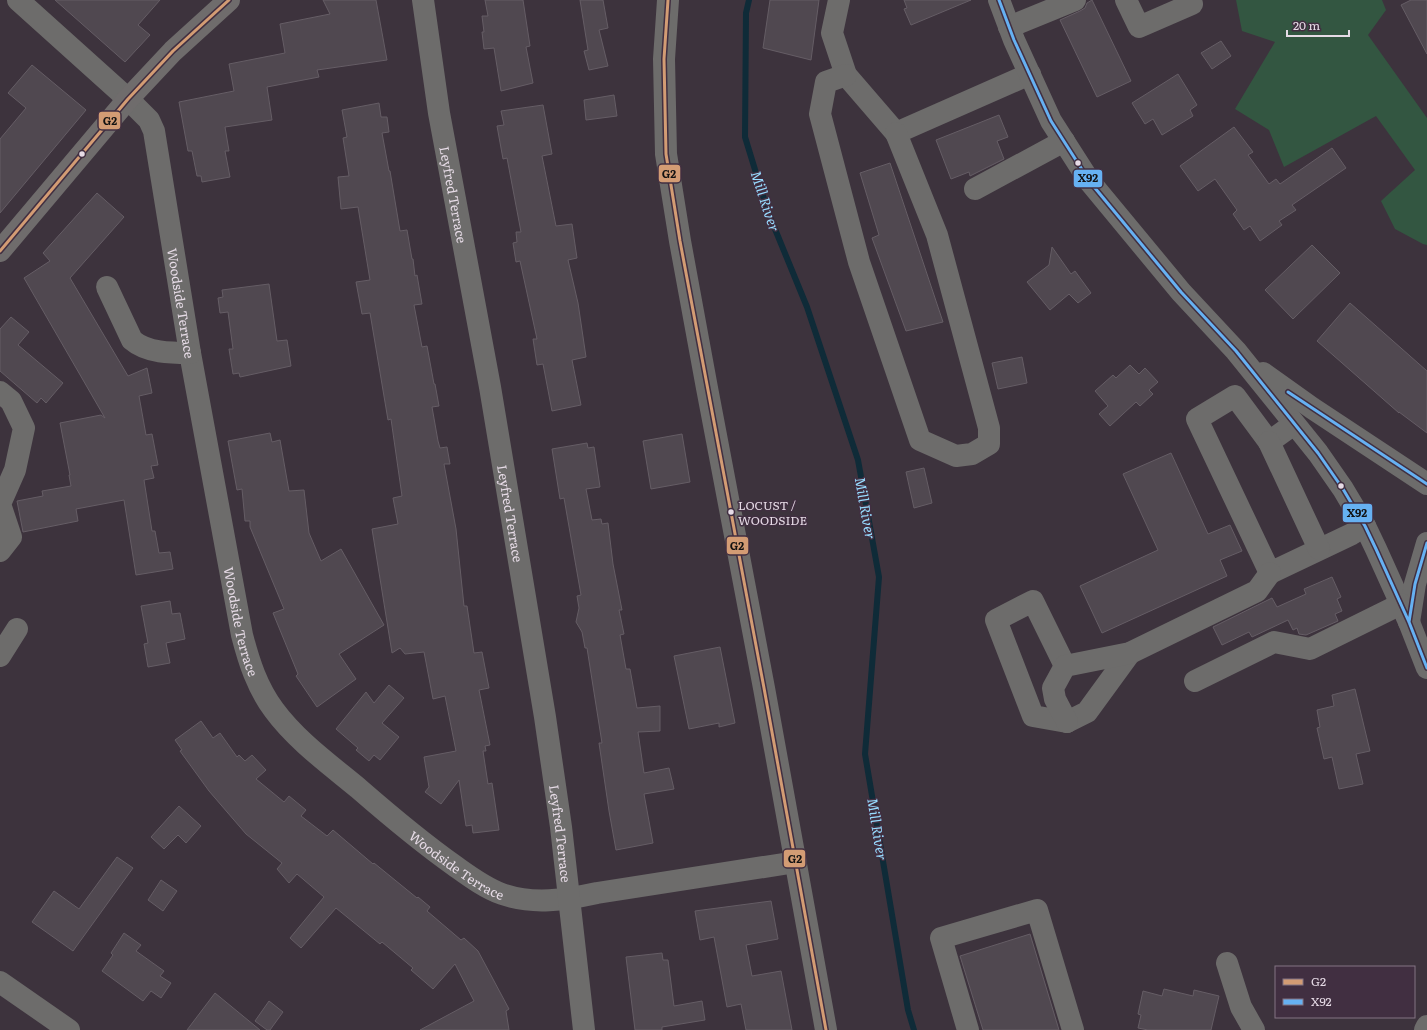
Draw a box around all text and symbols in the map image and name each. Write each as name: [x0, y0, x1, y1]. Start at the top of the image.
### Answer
scale bar: [1287, 12, 1349, 38]
text: 20 m: [1293, 16, 1320, 34]
line badge: G2: [98, 111, 121, 130]
text: G2: [103, 112, 117, 128]
street label: Leyfred Terrace: [436, 144, 473, 245]
unlabelled marker: [77, 149, 87, 159]
unlabelled marker: [1073, 158, 1083, 168]
line badge: G2: [658, 164, 681, 183]
text: G2: [662, 165, 676, 181]
water label: Mill River: [747, 168, 785, 234]
line badge: X92: [1073, 169, 1103, 188]
text: X92: [1078, 169, 1098, 185]
street label: Woodside Terrace: [164, 246, 200, 360]
street label: Leyfred Terrace: [494, 463, 529, 564]
water label: Mill River: [851, 475, 881, 541]
unlabelled marker: [1336, 481, 1346, 491]
place label: LOCUST / WOODSIDE: [738, 496, 808, 529]
line badge: X92: [1342, 503, 1373, 523]
text: X92: [1347, 504, 1367, 520]
marker: LOCUST / WOODSIDE: [726, 507, 736, 517]
line badge: G2: [726, 536, 749, 555]
text: G2: [730, 537, 744, 553]
street label: Woodside Terrace: [220, 565, 264, 679]
street label: Leyfred Terrace: [545, 783, 577, 884]
water label: Mill River: [863, 797, 893, 862]
street label: Woodside Terrace: [406, 826, 507, 904]
line badge: G2: [783, 849, 806, 868]
text: G2: [788, 850, 802, 866]
legend: [1275, 966, 1415, 1018]
text: G2: [1311, 972, 1326, 990]
text: X92: [1311, 992, 1332, 1010]

